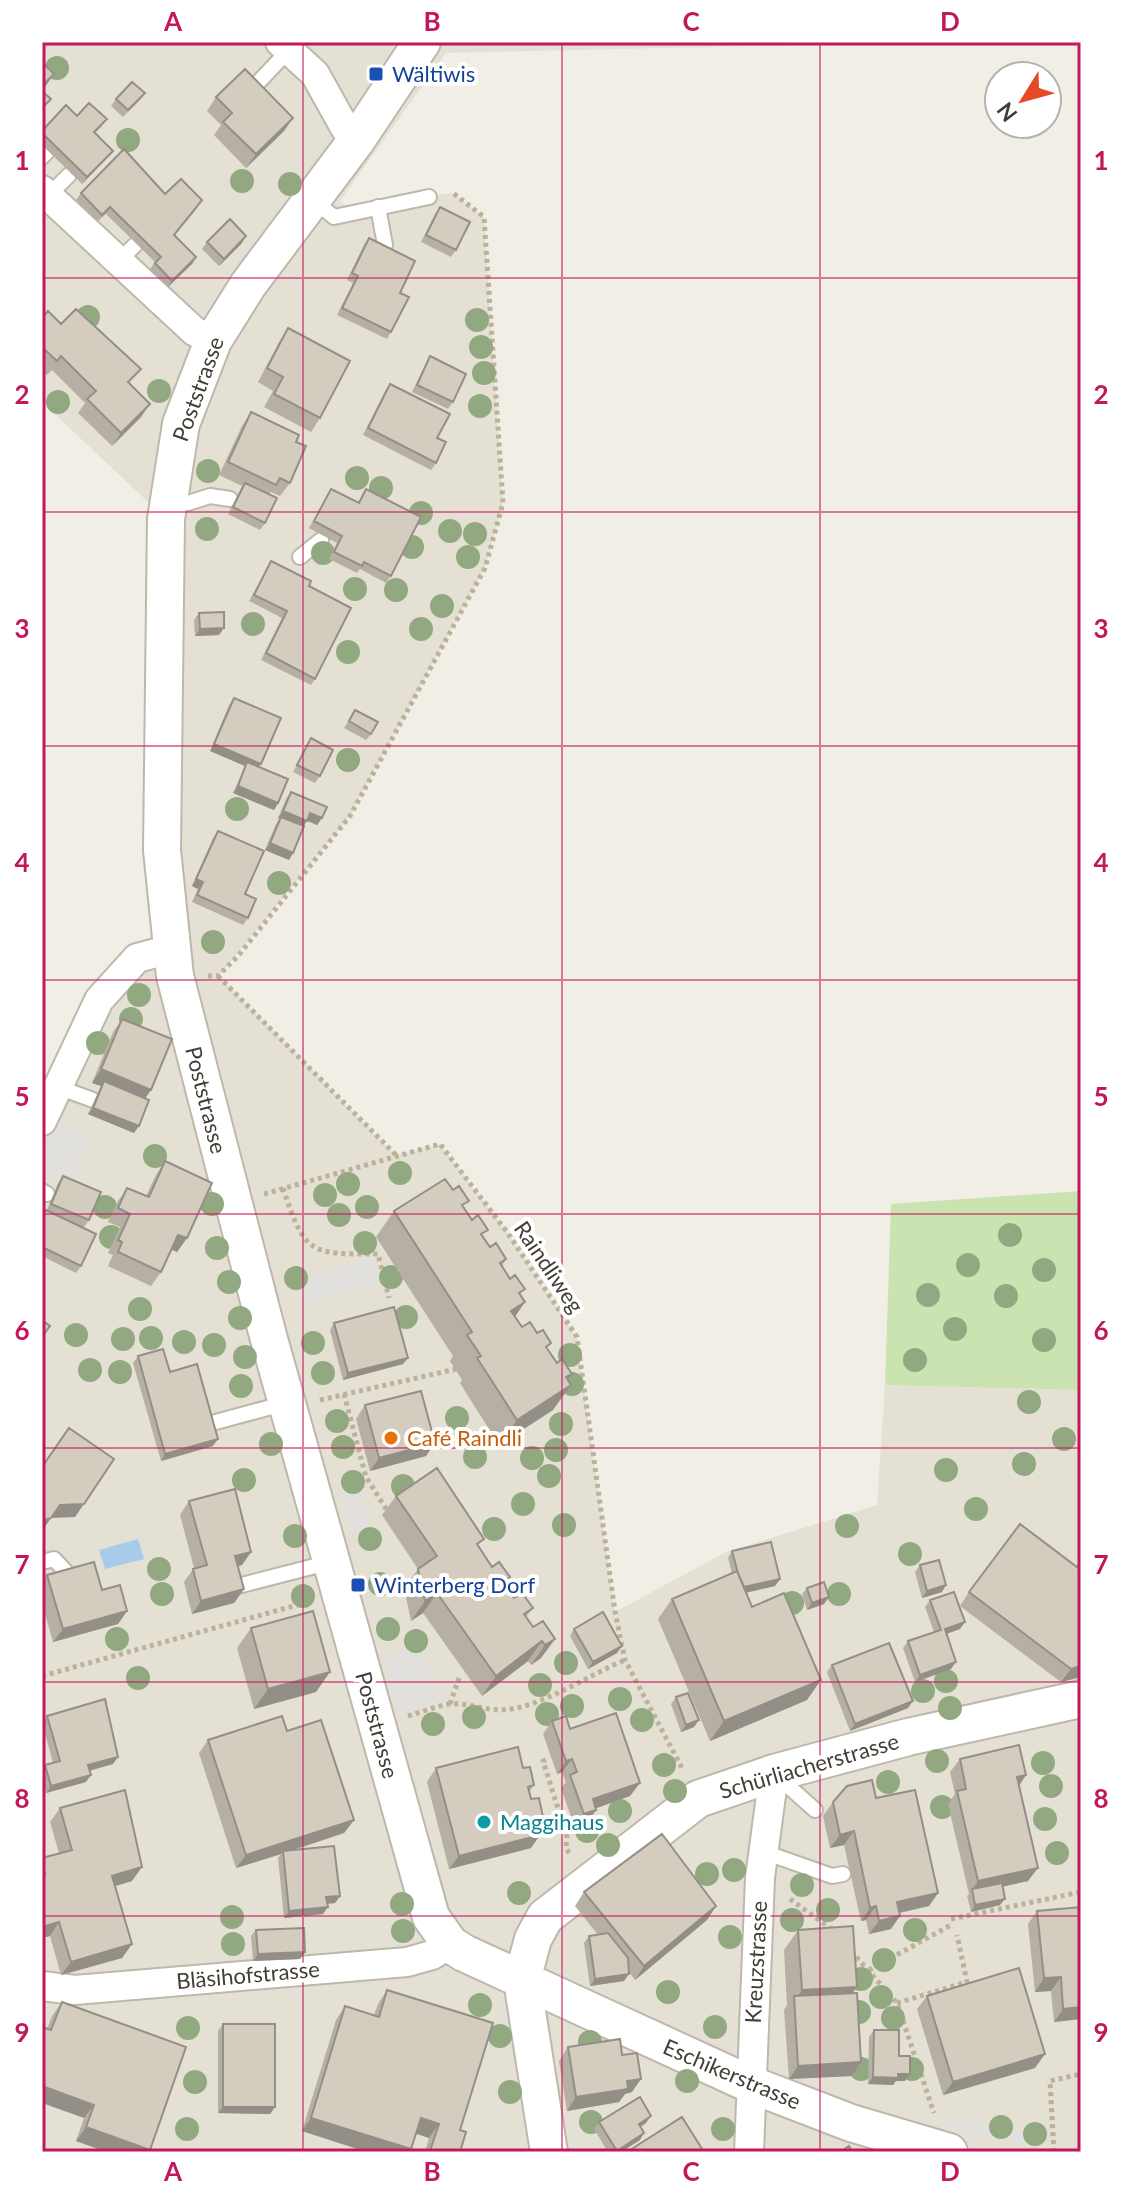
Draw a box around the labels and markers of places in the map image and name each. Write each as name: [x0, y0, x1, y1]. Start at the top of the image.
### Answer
place label: Wältiwis: [392, 60, 475, 87]
marker: Wältiwis: [367, 65, 385, 83]
place label: Café Raindli: [407, 1424, 522, 1451]
marker: Café Raindli: [382, 1429, 400, 1447]
place label: Winterberg Dorf: [374, 1571, 535, 1598]
marker: Winterberg Dorf: [349, 1576, 367, 1594]
place label: Maggihaus: [500, 1808, 604, 1835]
marker: Maggihaus: [475, 1813, 493, 1831]

